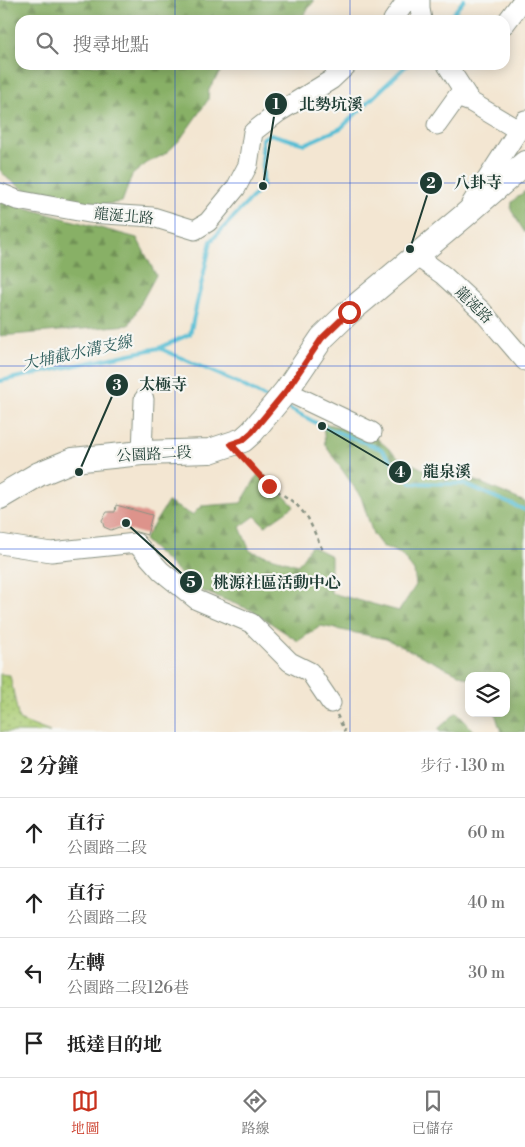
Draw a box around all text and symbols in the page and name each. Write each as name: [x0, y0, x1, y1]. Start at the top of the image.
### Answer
search box: [15, 15, 510, 70]
icon: search: [33, 29, 61, 57]
text: 搜尋地點: [73, 33, 149, 57]
callout: 北勢坑溪: [264, 88, 373, 119]
text: 1: [272, 95, 280, 114]
text: 北勢坑溪: [299, 95, 363, 115]
callout: 八卦寺: [419, 167, 512, 198]
text: 八卦寺: [454, 173, 502, 193]
text: 2: [426, 174, 436, 193]
street label: 龍涎北路: [93, 204, 155, 229]
street label: 龍涎路: [451, 283, 496, 328]
route start: [338, 301, 361, 324]
water label: 大埔截水溝支線: [20, 331, 136, 374]
callout: 太極寺: [104, 369, 197, 400]
text: 太極寺: [139, 375, 187, 395]
text: 3: [112, 376, 122, 395]
street label: 公園路二段: [116, 443, 192, 466]
callout: 龍泉溪: [388, 456, 481, 487]
text: 龍泉溪: [423, 462, 471, 482]
text: 4: [395, 463, 405, 482]
route end: [258, 475, 281, 498]
callout: 桃源社區活動中心: [178, 567, 351, 598]
text: 5: [186, 573, 196, 592]
text: 桃源社區活動中心: [213, 573, 341, 593]
map controls: [465, 672, 510, 717]
button: layers: [465, 672, 510, 717]
text: 2 分鐘: [20, 754, 79, 780]
text: 步行 · 130 m: [420, 756, 505, 776]
text: 直行: [67, 811, 105, 835]
icon: ahead: [20, 819, 48, 847]
text: 60 m: [467, 823, 505, 843]
text: 公園路二段: [67, 838, 147, 858]
text: 直行: [67, 881, 105, 905]
icon: ahead: [20, 889, 48, 917]
text: 40 m: [468, 893, 505, 913]
text: 公園路二段: [67, 908, 147, 928]
text: 左轉: [67, 951, 105, 975]
icon: left: [20, 959, 48, 987]
text: 30 m: [468, 963, 505, 983]
text: 公園路二段126巷: [67, 978, 189, 998]
icon: arrive: [20, 1029, 48, 1057]
text: 抵達目的地: [67, 1033, 162, 1057]
tab: 地圖: [71, 1087, 99, 1138]
tab: 路線: [241, 1087, 269, 1138]
tab: 已儲存: [412, 1087, 454, 1138]

